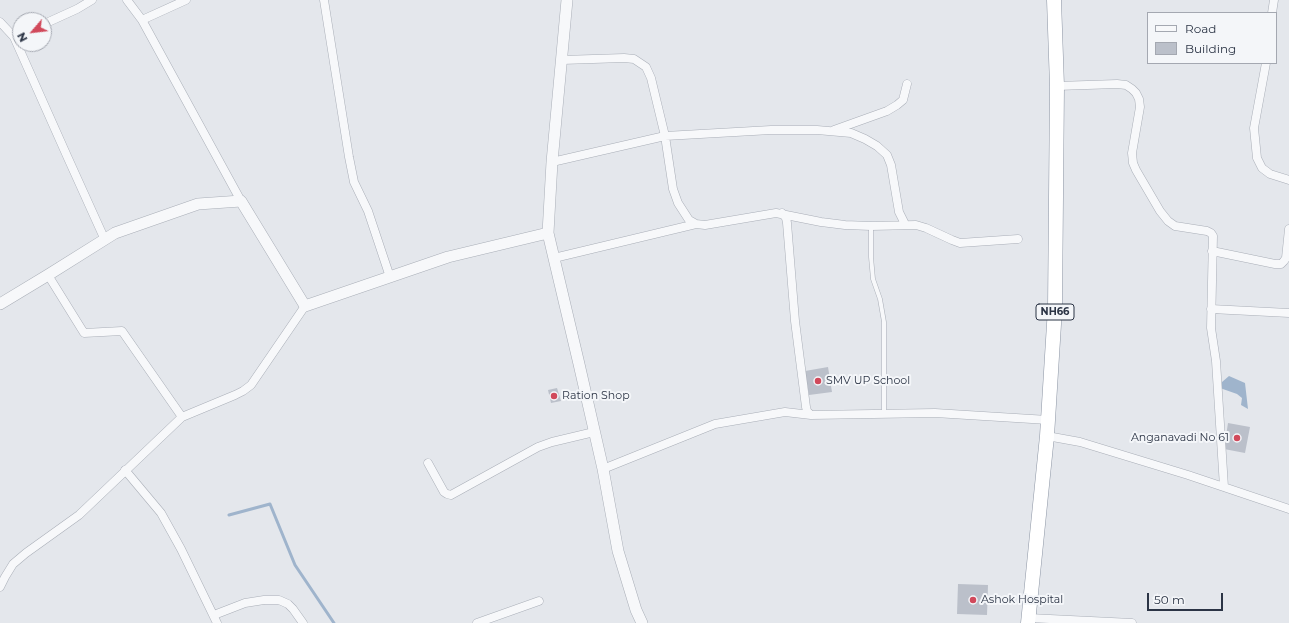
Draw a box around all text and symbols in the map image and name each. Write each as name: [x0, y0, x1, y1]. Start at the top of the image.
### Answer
north arrow: [12, 12, 52, 52]
legend: [1147, 12, 1277, 64]
text: Road: [1185, 21, 1216, 36]
text: N: [14, 30, 31, 44]
text: Building: [1185, 41, 1236, 56]
road number: NH66: [1036, 304, 1074, 320]
place label: SMV UP School: [826, 374, 910, 388]
marker: SMV UP School: [813, 376, 823, 386]
place label: Ration Shop: [562, 389, 630, 403]
marker: Ration Shop: [549, 391, 559, 401]
place label: Anganavadi No 61: [1131, 431, 1229, 445]
marker: Anganavadi No 61: [1232, 433, 1242, 443]
scale bar: [1149, 585, 1225, 611]
text: 50 m: [1154, 592, 1185, 607]
place label: Ashok Hospital: [981, 593, 1063, 607]
marker: Ashok Hospital: [968, 595, 978, 605]

